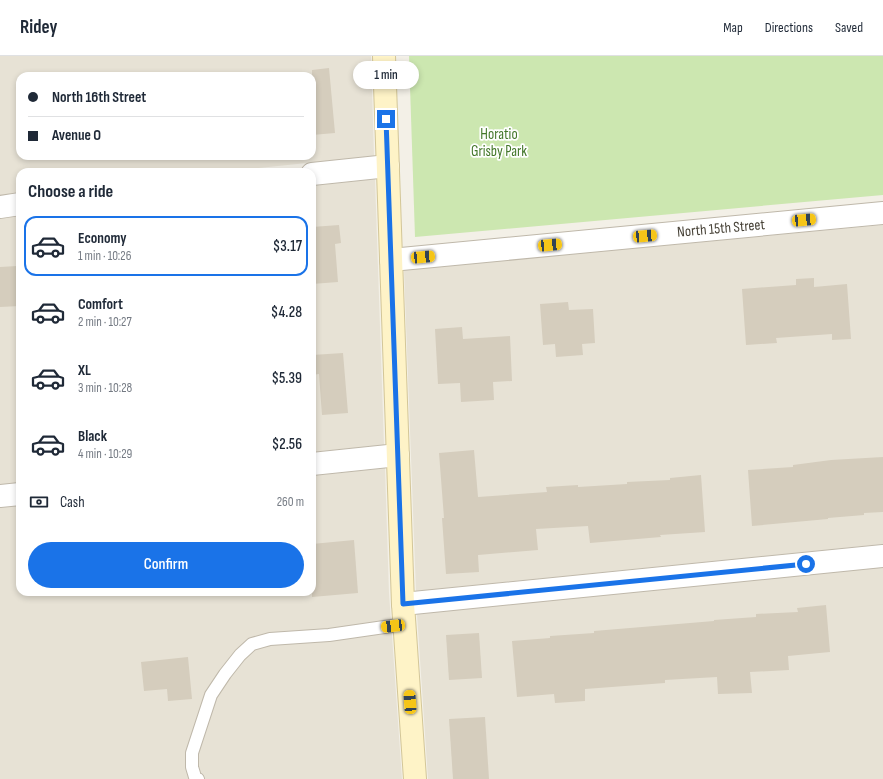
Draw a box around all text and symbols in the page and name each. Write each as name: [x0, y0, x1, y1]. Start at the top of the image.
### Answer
text: Ridey: [20, 16, 57, 39]
text: Map: [723, 19, 743, 36]
text: Directions: [765, 19, 813, 36]
text: Saved: [835, 19, 863, 36]
callout: 1 min: [353, 61, 419, 89]
text: 1 min: [374, 67, 398, 83]
text: North 16th Street: [52, 88, 146, 107]
route end: [377, 110, 395, 128]
park label: Horatio Grisby Park: [471, 125, 527, 161]
text: Avenue O: [52, 126, 101, 145]
text: Choose a ride: [28, 181, 113, 202]
car: [792, 213, 816, 227]
street label: North 15th Street: [676, 215, 766, 242]
icon: car: [30, 228, 66, 264]
text: Economy: [78, 229, 127, 248]
car: [633, 229, 657, 243]
text: $3.17: [273, 237, 302, 256]
car: [538, 238, 562, 252]
text: 1 min · 10:26: [78, 248, 131, 264]
car: [411, 250, 435, 264]
icon: car: [30, 294, 66, 330]
text: Comfort: [78, 295, 123, 314]
text: $4.28: [271, 303, 302, 322]
text: 2 min · 10:27: [78, 314, 132, 330]
icon: car: [30, 360, 66, 396]
text: XL: [78, 361, 91, 380]
text: $5.39: [271, 369, 302, 388]
text: 3 min · 10:28: [78, 380, 132, 396]
icon: car: [30, 426, 66, 462]
text: Black: [78, 427, 107, 446]
text: $2.56: [272, 435, 302, 454]
text: 4 min · 10:29: [78, 446, 132, 462]
icon: cash: [28, 491, 50, 513]
text: Cash: [60, 493, 85, 512]
text: 260 m: [277, 494, 304, 510]
button: Confirm: [28, 542, 304, 588]
route start: [797, 555, 815, 573]
car: [380, 619, 406, 633]
car: [403, 690, 417, 714]

